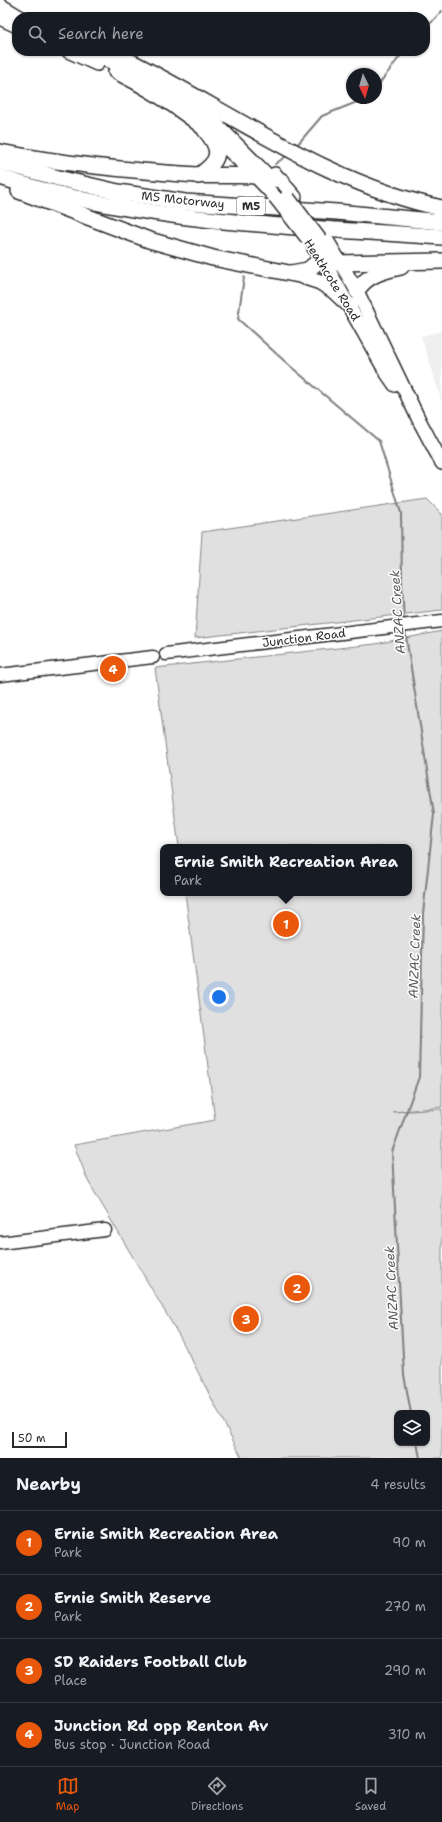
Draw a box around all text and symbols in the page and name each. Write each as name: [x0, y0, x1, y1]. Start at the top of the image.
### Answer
search box: [12, 12, 430, 56]
icon: search: [26, 23, 48, 45]
text: Search here: [58, 24, 144, 44]
north arrow: [346, 68, 382, 104]
street label: M5 Motorway: [141, 188, 225, 212]
road number: M5: [237, 197, 265, 215]
street label: Heathcote Road: [300, 236, 364, 324]
water label: ANZAC Creek: [386, 569, 409, 655]
street label: Junction Road: [261, 625, 347, 651]
pin: 4: [100, 654, 126, 684]
popup: [160, 844, 412, 896]
text: Ernie Smith Recreation Area: [174, 852, 398, 872]
text: Park: [174, 872, 202, 889]
pin: 1: [273, 909, 299, 939]
water label: ANZAC Creek: [405, 913, 424, 999]
your location: [209, 987, 229, 1007]
water label: ANZAC Creek: [381, 1245, 402, 1331]
pin: 2: [284, 1273, 310, 1303]
pin: 3: [233, 1304, 259, 1334]
map controls: [394, 1410, 430, 1446]
button: layers: [394, 1410, 430, 1446]
scale bar: [12, 1430, 67, 1449]
text: 50 m: [18, 1431, 46, 1446]
text: Nearby: [16, 1473, 81, 1495]
text: 4 results: [370, 1476, 426, 1493]
text: Ernie Smith Recreation Area: [54, 1524, 278, 1544]
text: 1: [26, 1534, 32, 1551]
text: 90 m: [392, 1534, 426, 1551]
text: Park: [54, 1544, 82, 1561]
text: Ernie Smith Reserve: [54, 1588, 211, 1608]
text: 2: [24, 1598, 34, 1615]
text: 270 m: [384, 1598, 426, 1615]
text: Park: [54, 1608, 82, 1625]
text: SD Raiders Football Club: [54, 1652, 247, 1672]
text: 3: [24, 1662, 34, 1679]
text: 290 m: [384, 1662, 426, 1679]
text: Place: [54, 1672, 87, 1689]
text: Junction Rd opp Renton Av: [54, 1716, 268, 1736]
text: 4: [24, 1726, 34, 1743]
text: 310 m: [388, 1726, 426, 1743]
text: Bus stop · Junction Road: [54, 1736, 210, 1753]
tab: Map: [56, 1775, 79, 1814]
tab: Directions: [191, 1775, 243, 1814]
tab: Saved: [355, 1775, 386, 1814]

